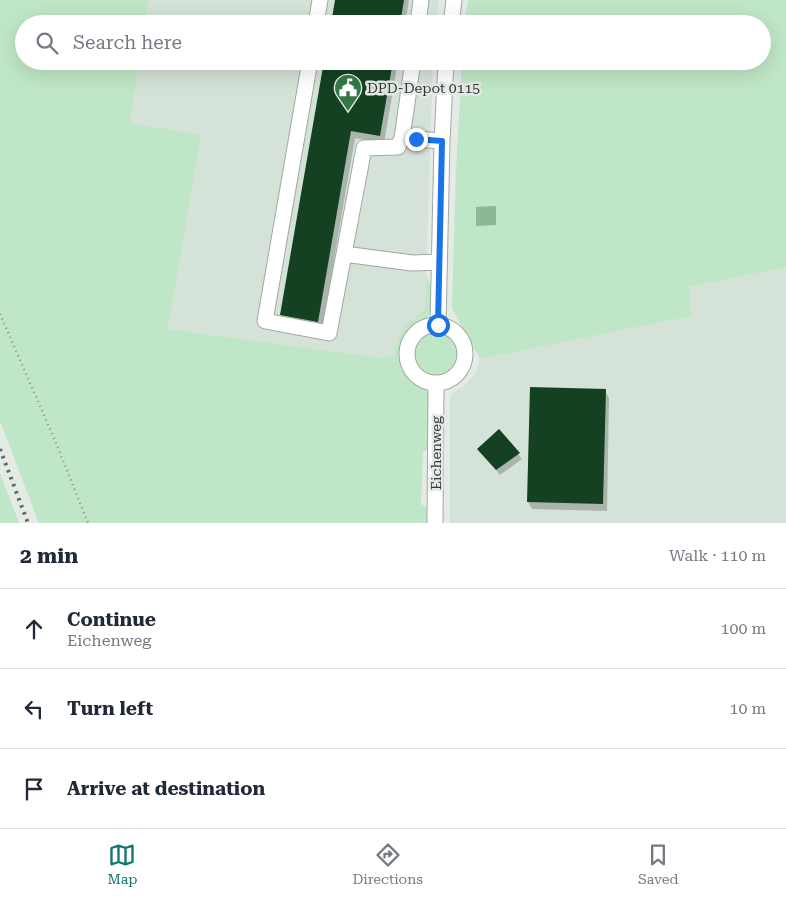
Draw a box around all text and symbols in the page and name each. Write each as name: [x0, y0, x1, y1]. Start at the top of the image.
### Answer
search box: [15, 15, 771, 70]
icon: search: [33, 29, 61, 57]
text: Search here: [73, 31, 182, 54]
public building icon: DPD-Depot 0115: [333, 73, 363, 112]
place label: DPD-Depot 0115: [367, 80, 480, 96]
route end: [405, 128, 428, 151]
route start: [427, 314, 450, 337]
street label: Eichenweg: [428, 416, 444, 490]
text: 2 min: [20, 544, 78, 568]
text: Walk · 110 m: [669, 546, 766, 565]
text: Continue: [67, 608, 156, 631]
icon: ahead: [20, 615, 48, 643]
text: 100 m: [720, 619, 766, 638]
text: Eichenweg: [67, 631, 151, 650]
icon: left: [20, 695, 48, 723]
text: Turn left: [67, 697, 153, 720]
text: 10 m: [729, 699, 766, 718]
icon: arrive: [20, 775, 48, 803]
text: Arrive at destination: [67, 777, 265, 800]
tab: Map: [108, 841, 137, 887]
tab: Directions: [352, 841, 423, 887]
tab: Saved: [638, 841, 679, 887]

